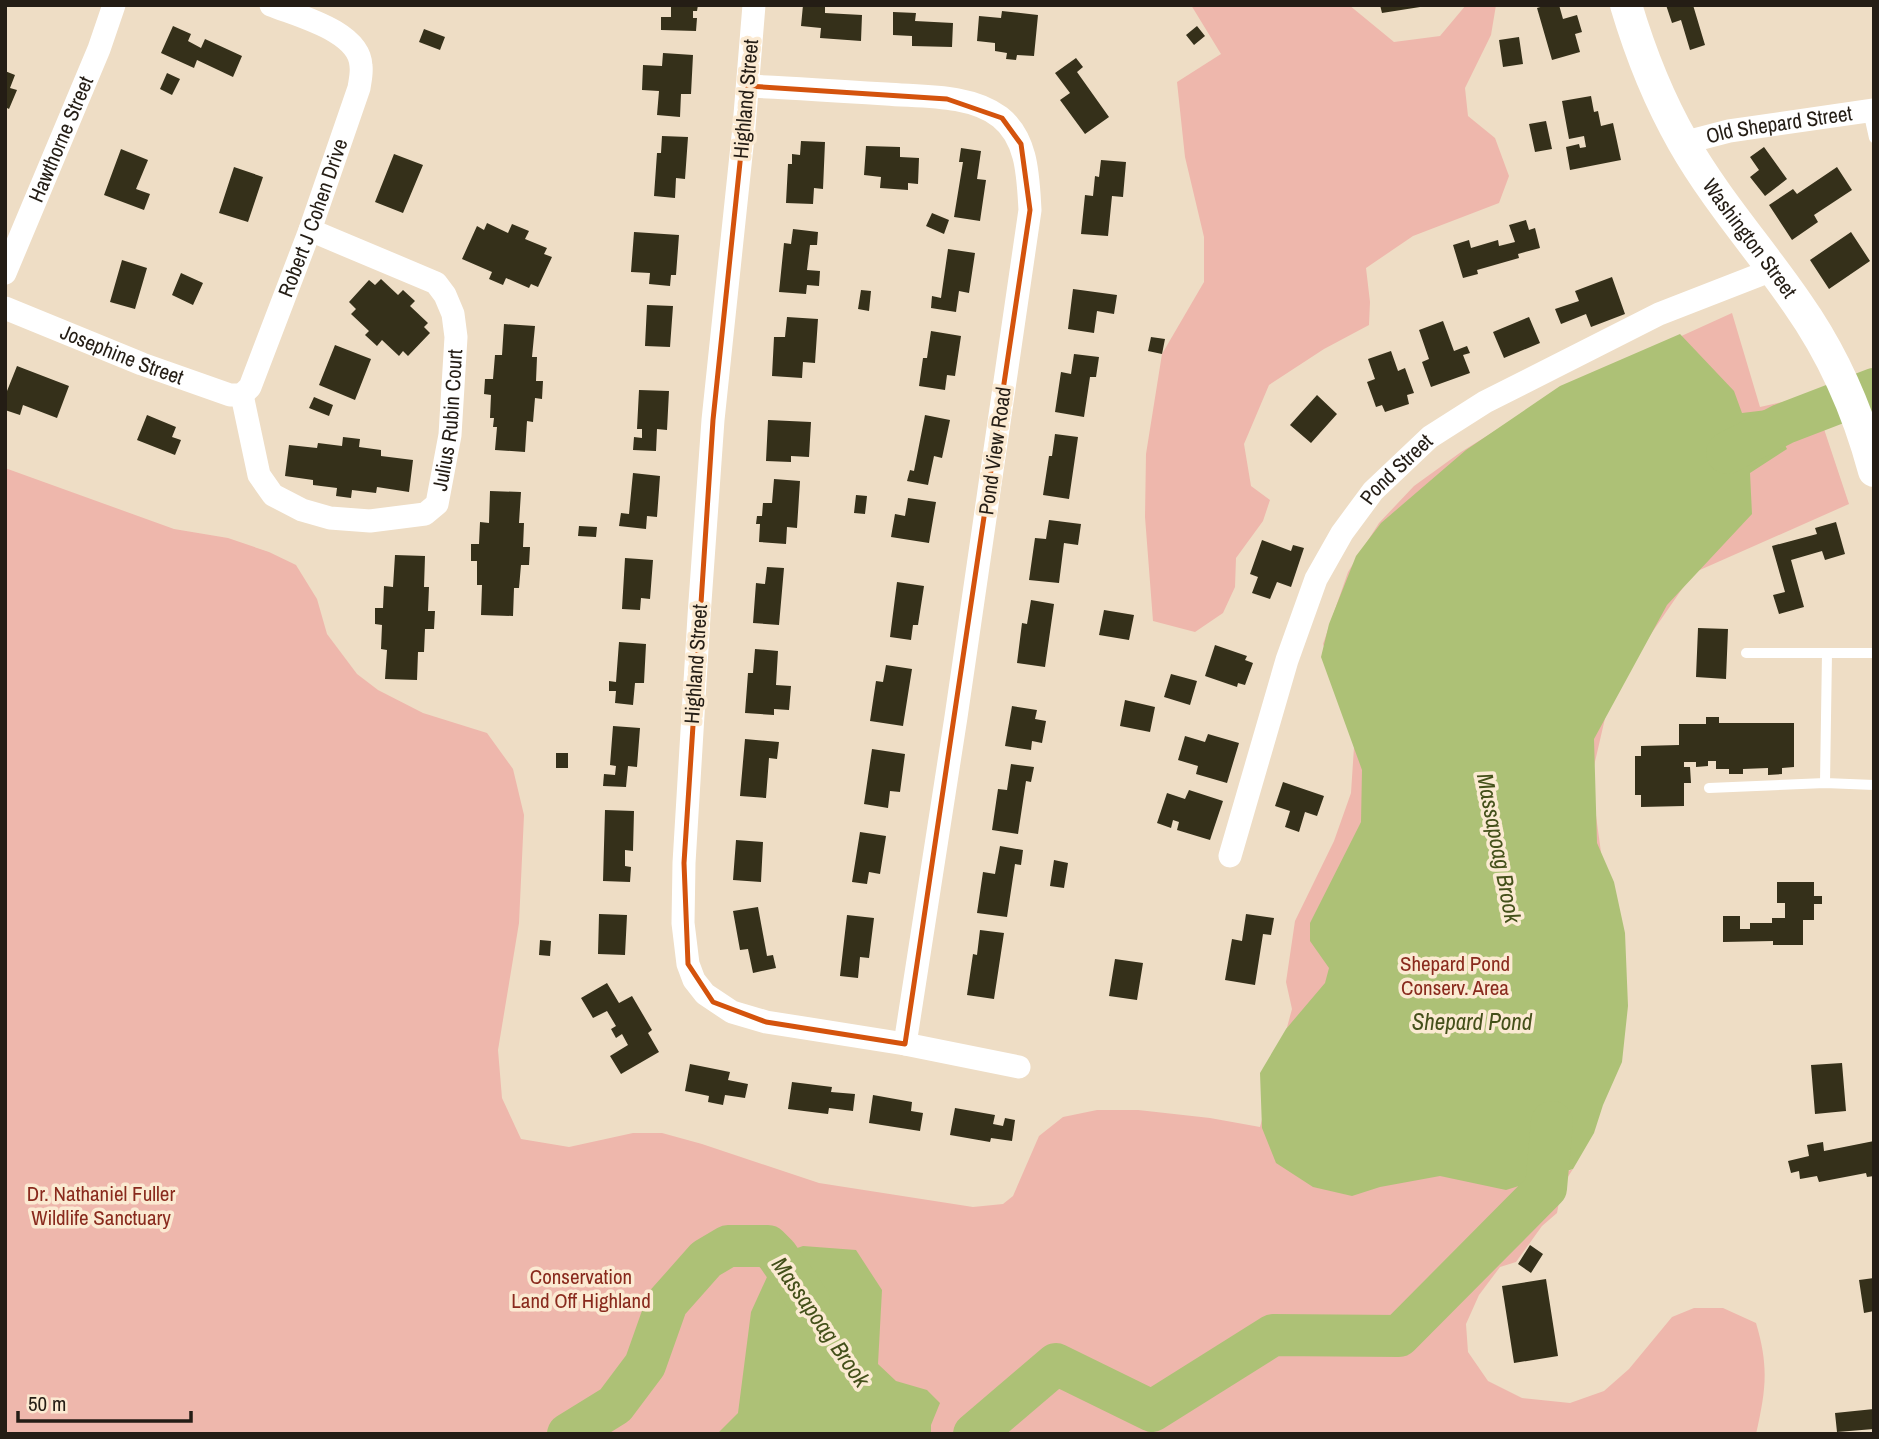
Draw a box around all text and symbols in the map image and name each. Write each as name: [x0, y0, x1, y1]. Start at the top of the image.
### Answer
street label: Highland Street: [726, 38, 765, 160]
street label: Hawthorne Street: [21, 71, 100, 207]
street label: Old Shepard Street: [1703, 98, 1854, 150]
street label: Robert J Cohen Drive: [271, 134, 355, 301]
street label: Washington Street: [1696, 173, 1804, 304]
street label: Josephine Street: [56, 317, 188, 392]
street label: Julius Rubin Court: [425, 348, 469, 493]
street label: Pond View Road: [971, 385, 1018, 517]
street label: Pond Street: [1353, 427, 1439, 510]
street label: Highland Street: [677, 603, 714, 725]
water label: Massapoag Brook: [1470, 770, 1530, 927]
park label: Shepard Pond Conserv. Area: [1400, 949, 1510, 1002]
water label: Shepard Pond: [1412, 1006, 1533, 1037]
park label: Dr. Nathaniel Fuller Wildlife Sanctuary: [27, 1179, 175, 1232]
water label: Massapoag Brook: [765, 1251, 879, 1394]
park label: Conservation Land Off Highland: [511, 1262, 651, 1315]
scale bar: [18, 1380, 191, 1424]
text: 50 m: [28, 1389, 66, 1418]

